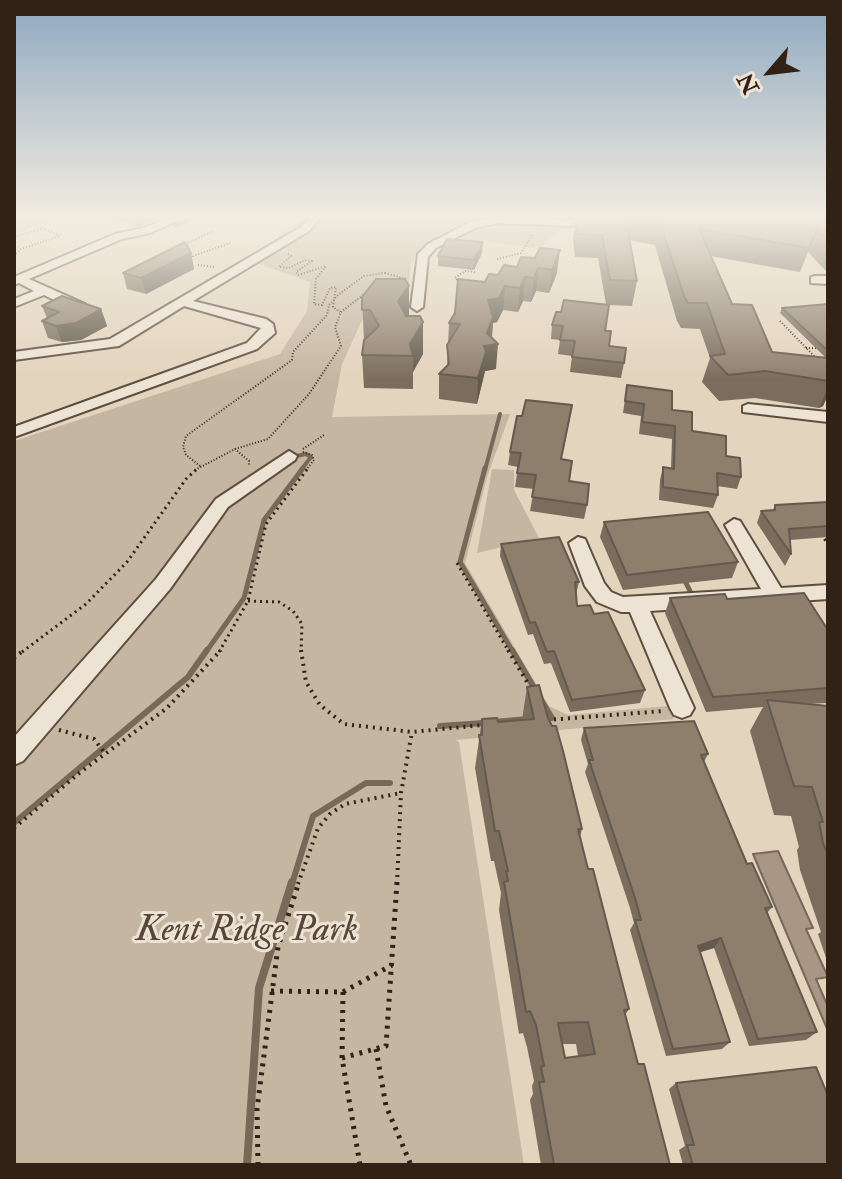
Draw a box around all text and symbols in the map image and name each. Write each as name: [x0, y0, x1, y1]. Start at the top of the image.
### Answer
north arrow: [730, 32, 810, 112]
text: N: [732, 68, 766, 99]
park label: Kent Ridge Park: [136, 910, 358, 954]

